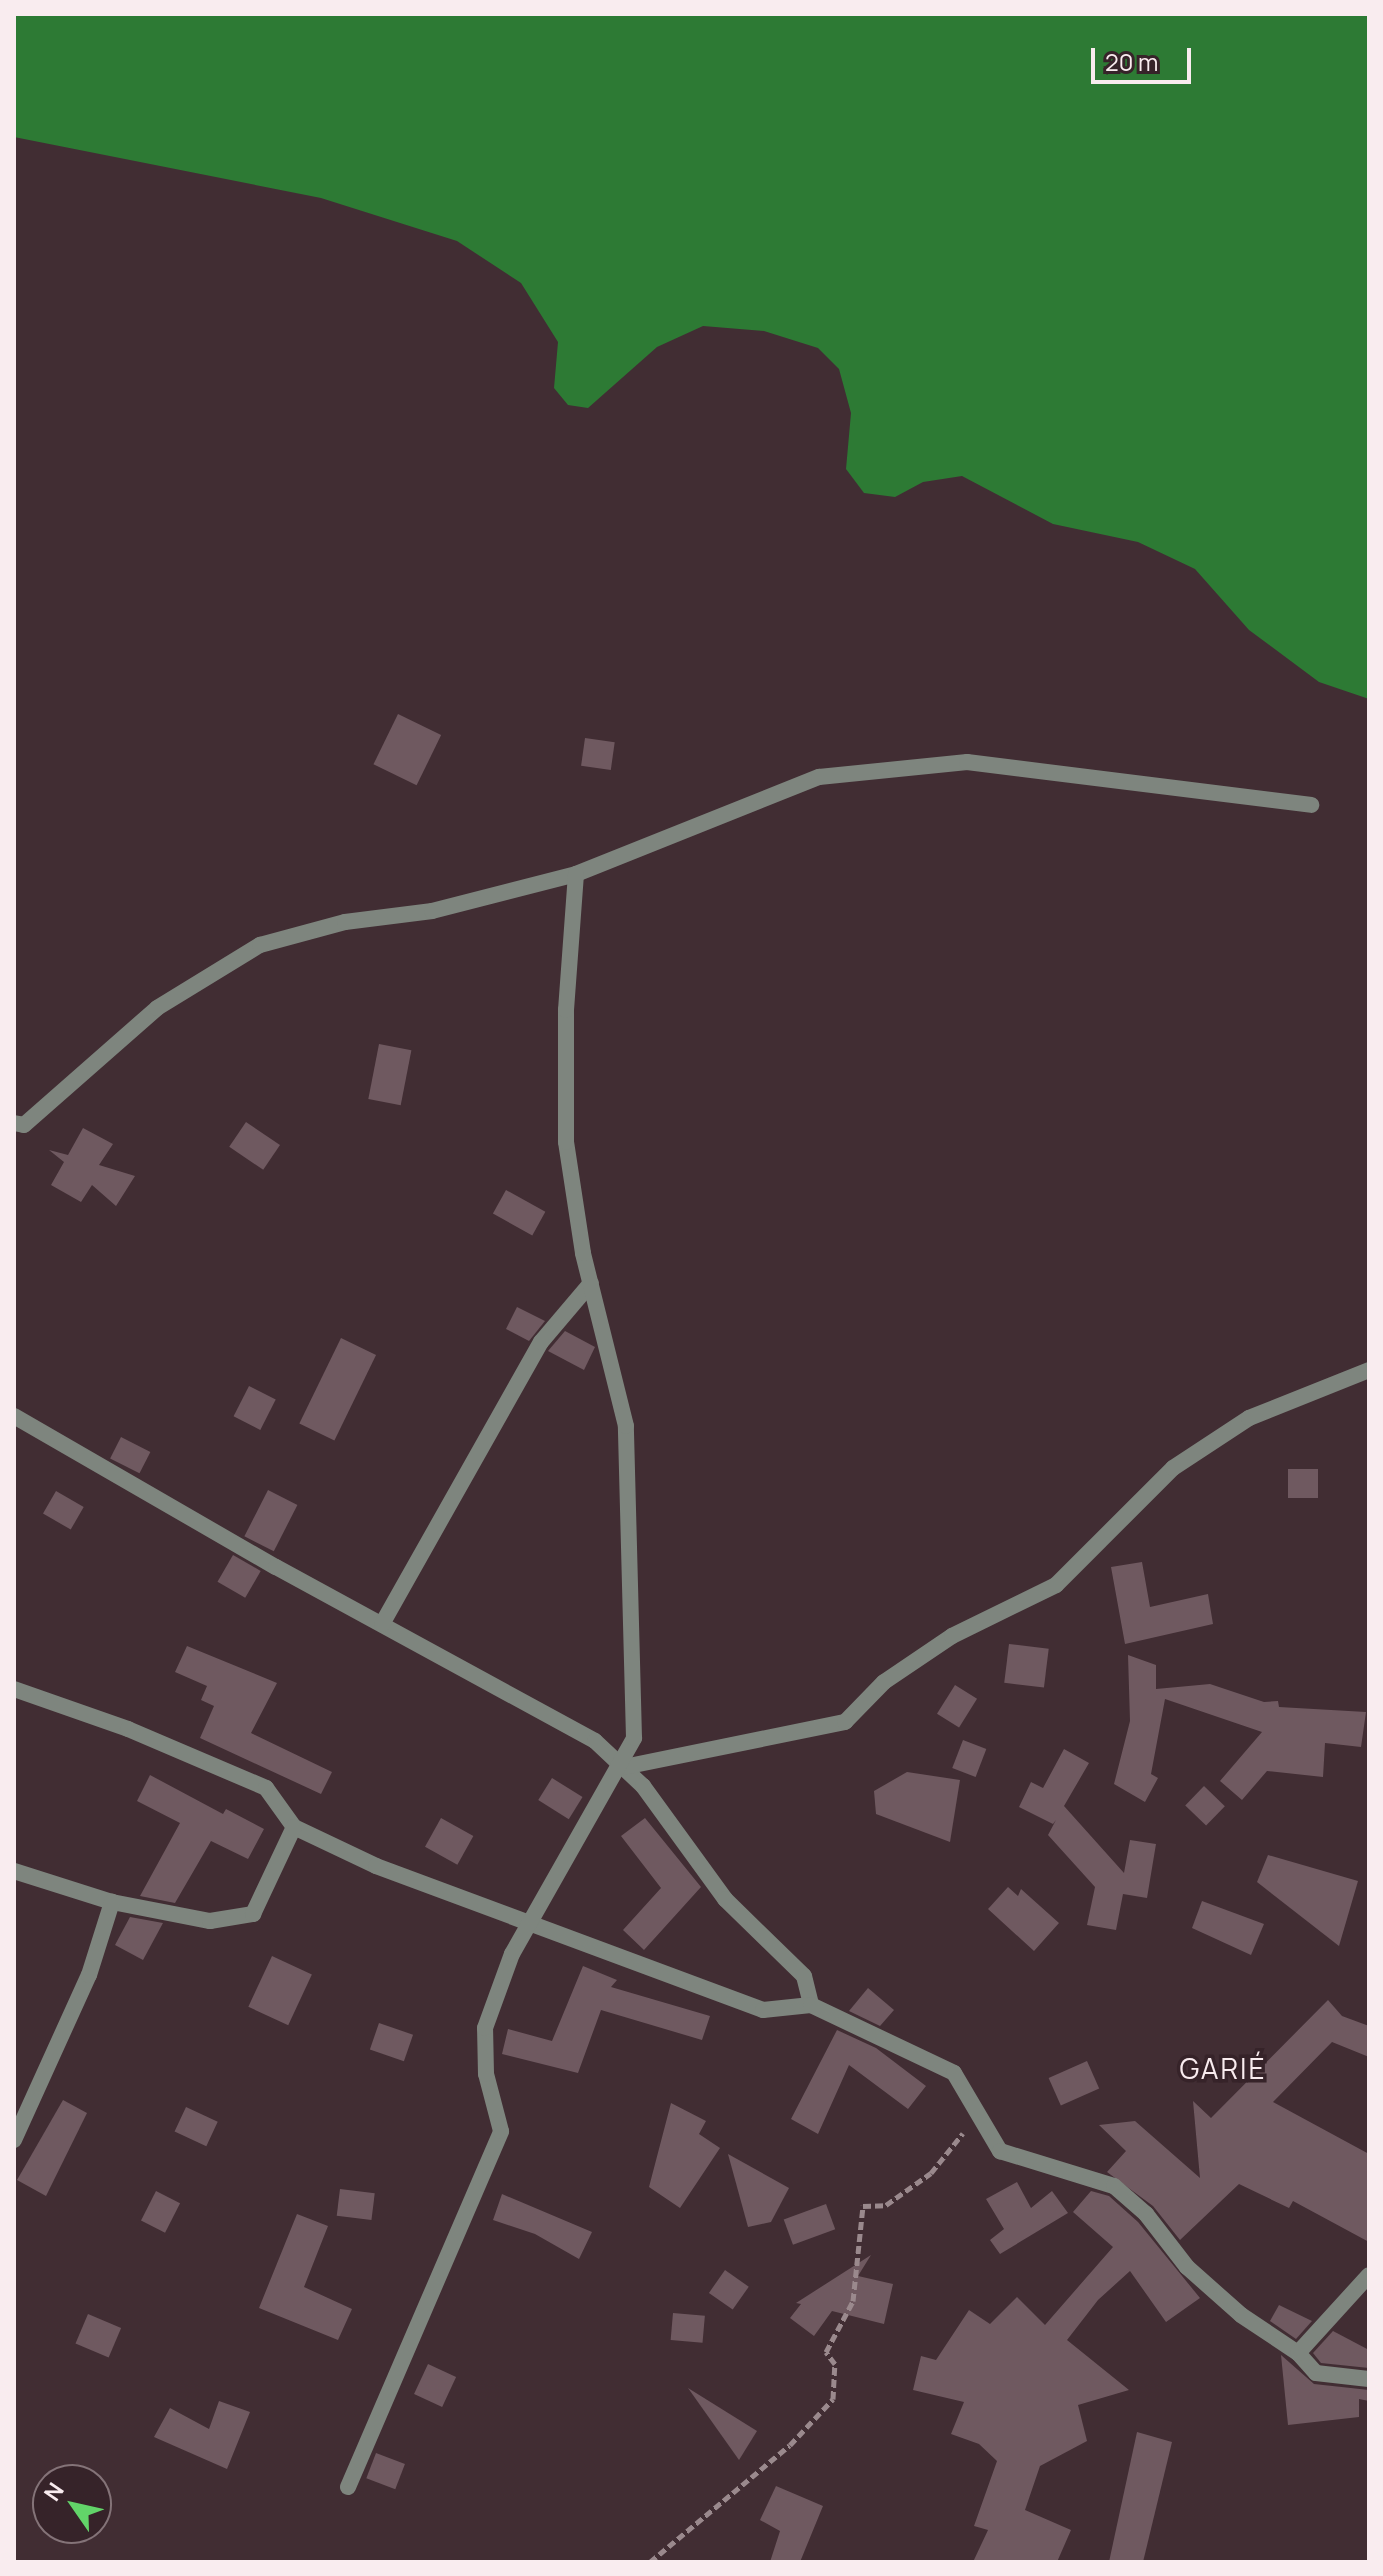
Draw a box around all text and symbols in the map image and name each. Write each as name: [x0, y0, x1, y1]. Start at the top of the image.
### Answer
scale bar: [1095, 32, 1195, 82]
text: 20 m: [1105, 45, 1158, 78]
district label: GARIÉ: [1179, 2051, 1267, 2085]
north arrow: [32, 2464, 112, 2544]
text: N: [37, 2477, 71, 2507]

